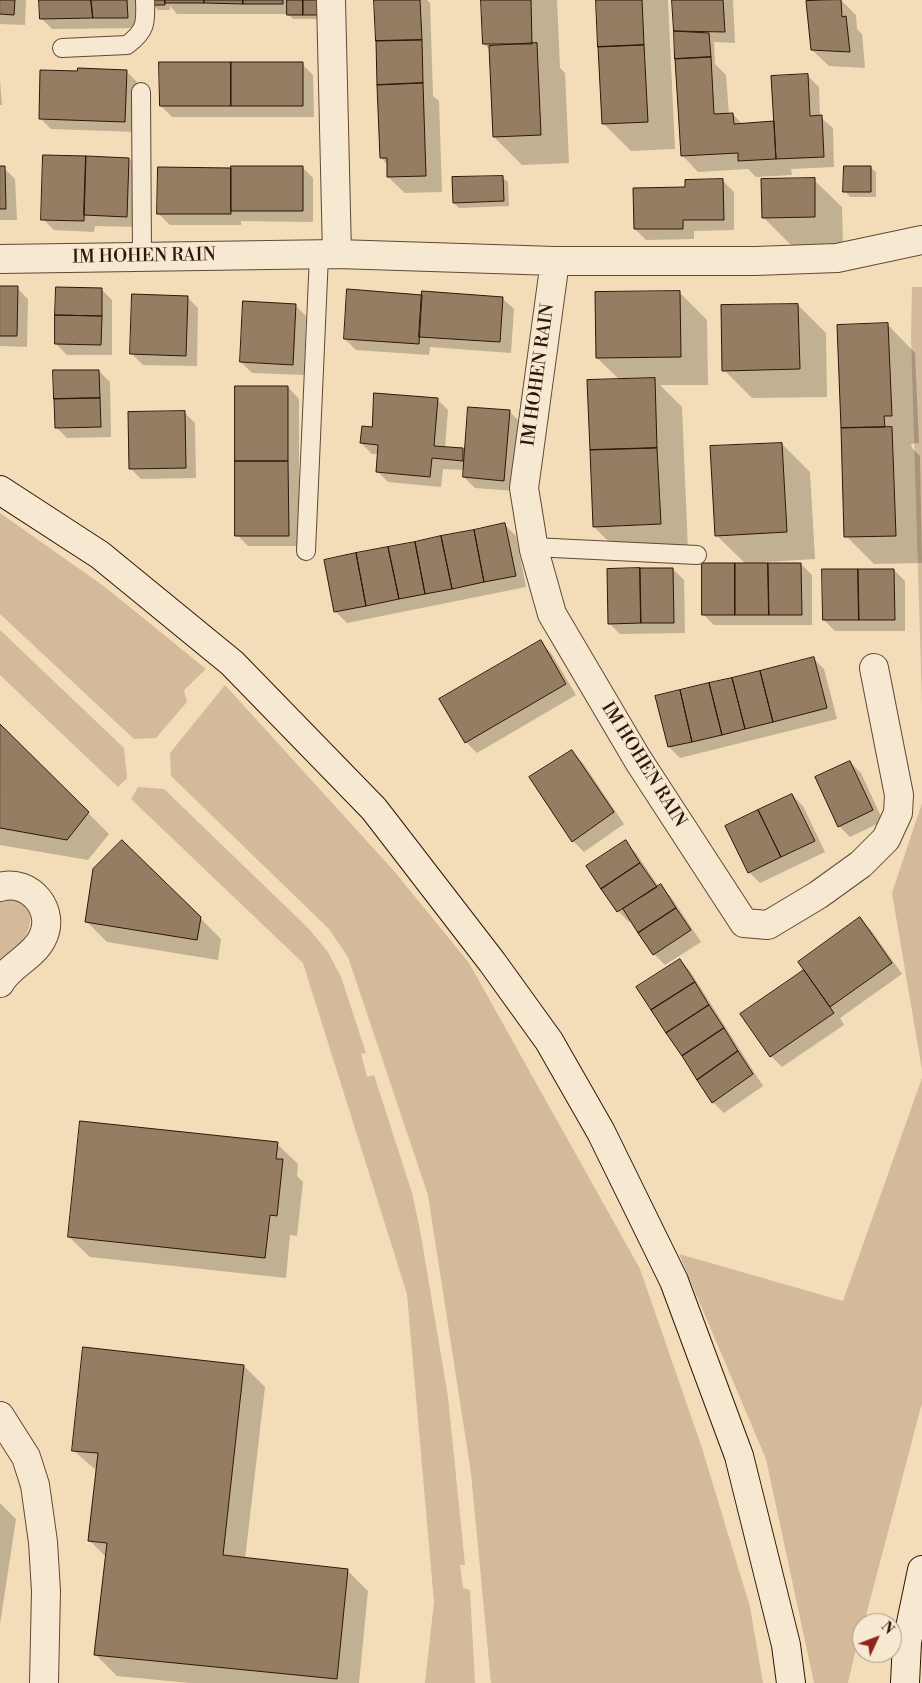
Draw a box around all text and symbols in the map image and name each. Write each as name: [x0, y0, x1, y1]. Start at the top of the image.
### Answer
street label: IM HOHEN RAIN: [72, 245, 216, 269]
street label: IM HOHEN RAIN: [518, 302, 560, 448]
street label: IM HOHEN RAIN: [596, 698, 690, 832]
north arrow: [852, 1613, 902, 1663]
text: N: [877, 1618, 898, 1639]

